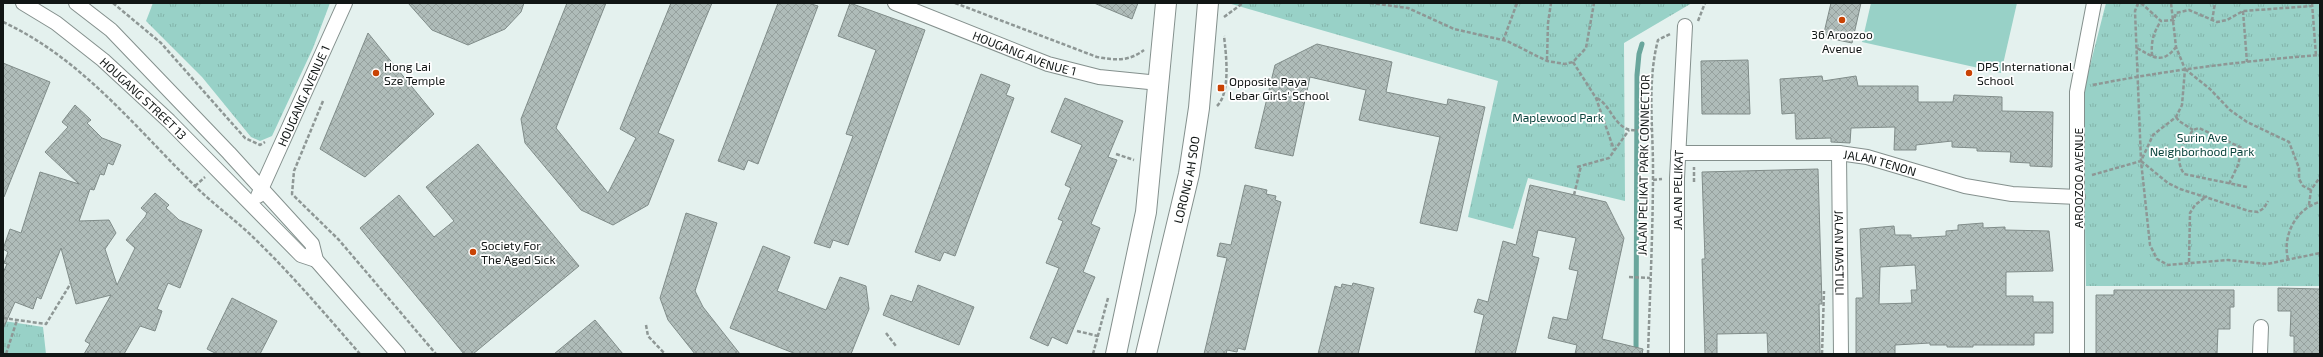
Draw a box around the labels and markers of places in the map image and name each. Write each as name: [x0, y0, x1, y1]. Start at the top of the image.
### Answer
marker: 36 Aroozoo Avenue: [1837, 15, 1847, 25]
place label: 36 Aroozoo Avenue: [1811, 27, 1873, 55]
place label: Hong Lai Sze Temple: [384, 59, 445, 87]
place label: DPS International School: [1977, 59, 2073, 87]
marker: Hong Lai Sze Temple: [371, 68, 381, 78]
marker: DPS International School: [1964, 68, 1974, 78]
place label: Opposite Paya Lebar Girls' School: [1229, 74, 1329, 102]
marker: Opposite Paya Lebar Girls' School: [1216, 83, 1226, 93]
place label: Society For The Aged Sick: [481, 238, 556, 266]
marker: Society For The Aged Sick: [468, 247, 478, 257]

